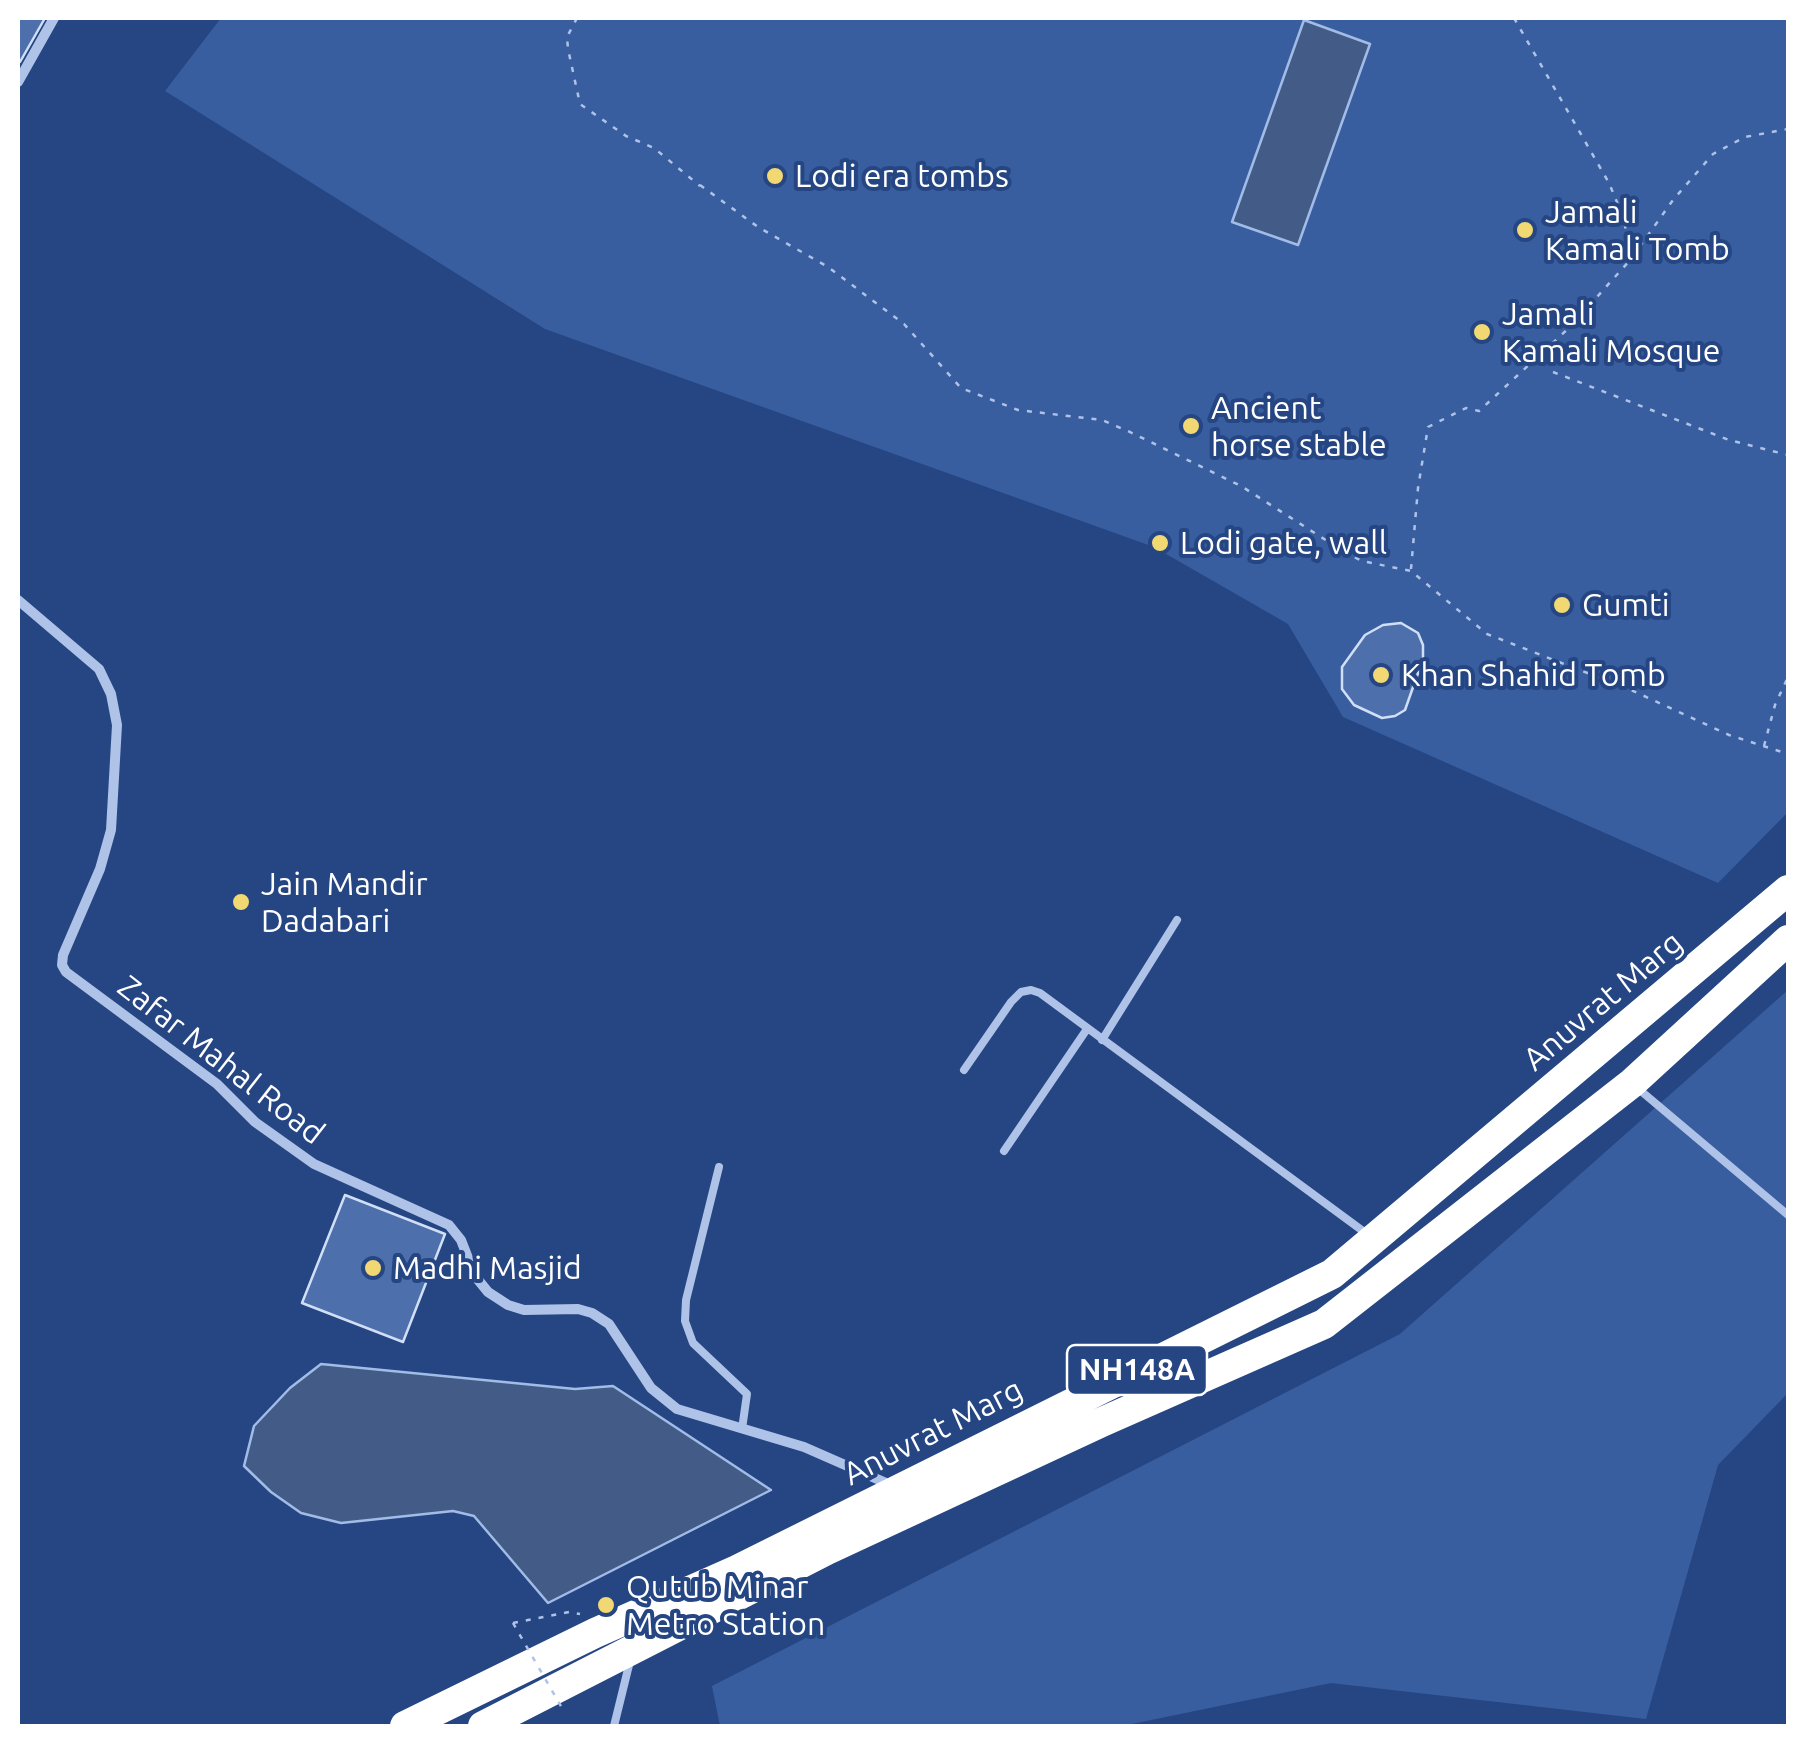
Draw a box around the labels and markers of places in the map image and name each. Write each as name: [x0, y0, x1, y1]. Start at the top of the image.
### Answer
place label: Lodi era tombs: [795, 157, 1009, 195]
marker: Lodi era tombs: [764, 165, 786, 187]
place label: Jamali Kamali Tomb: [1545, 193, 1730, 268]
marker: Jamali Kamali Tomb: [1514, 219, 1536, 241]
place label: Jamali Kamali Mosque: [1502, 295, 1721, 370]
marker: Jamali Kamali Mosque: [1471, 321, 1493, 343]
place label: Ancient horse stable: [1211, 389, 1387, 464]
marker: Ancient horse stable: [1180, 415, 1202, 437]
place label: Lodi gate, wall: [1180, 524, 1387, 562]
marker: Lodi gate, wall: [1149, 532, 1171, 554]
place label: Gumti: [1582, 586, 1669, 624]
marker: Gumti: [1551, 594, 1573, 616]
place label: Khan Shahid Tomb: [1401, 656, 1666, 694]
marker: Khan Shahid Tomb: [1370, 664, 1392, 686]
place label: Jain Mandir Dadabari: [261, 865, 428, 940]
marker: Jain Mandir Dadabari: [230, 891, 252, 913]
place label: Madhi Masjid: [393, 1249, 582, 1287]
marker: Madhi Masjid: [362, 1257, 384, 1279]
place label: Qutub Minar Metro Station: [626, 1568, 825, 1643]
marker: Qutub Minar Metro Station: [595, 1594, 617, 1616]

